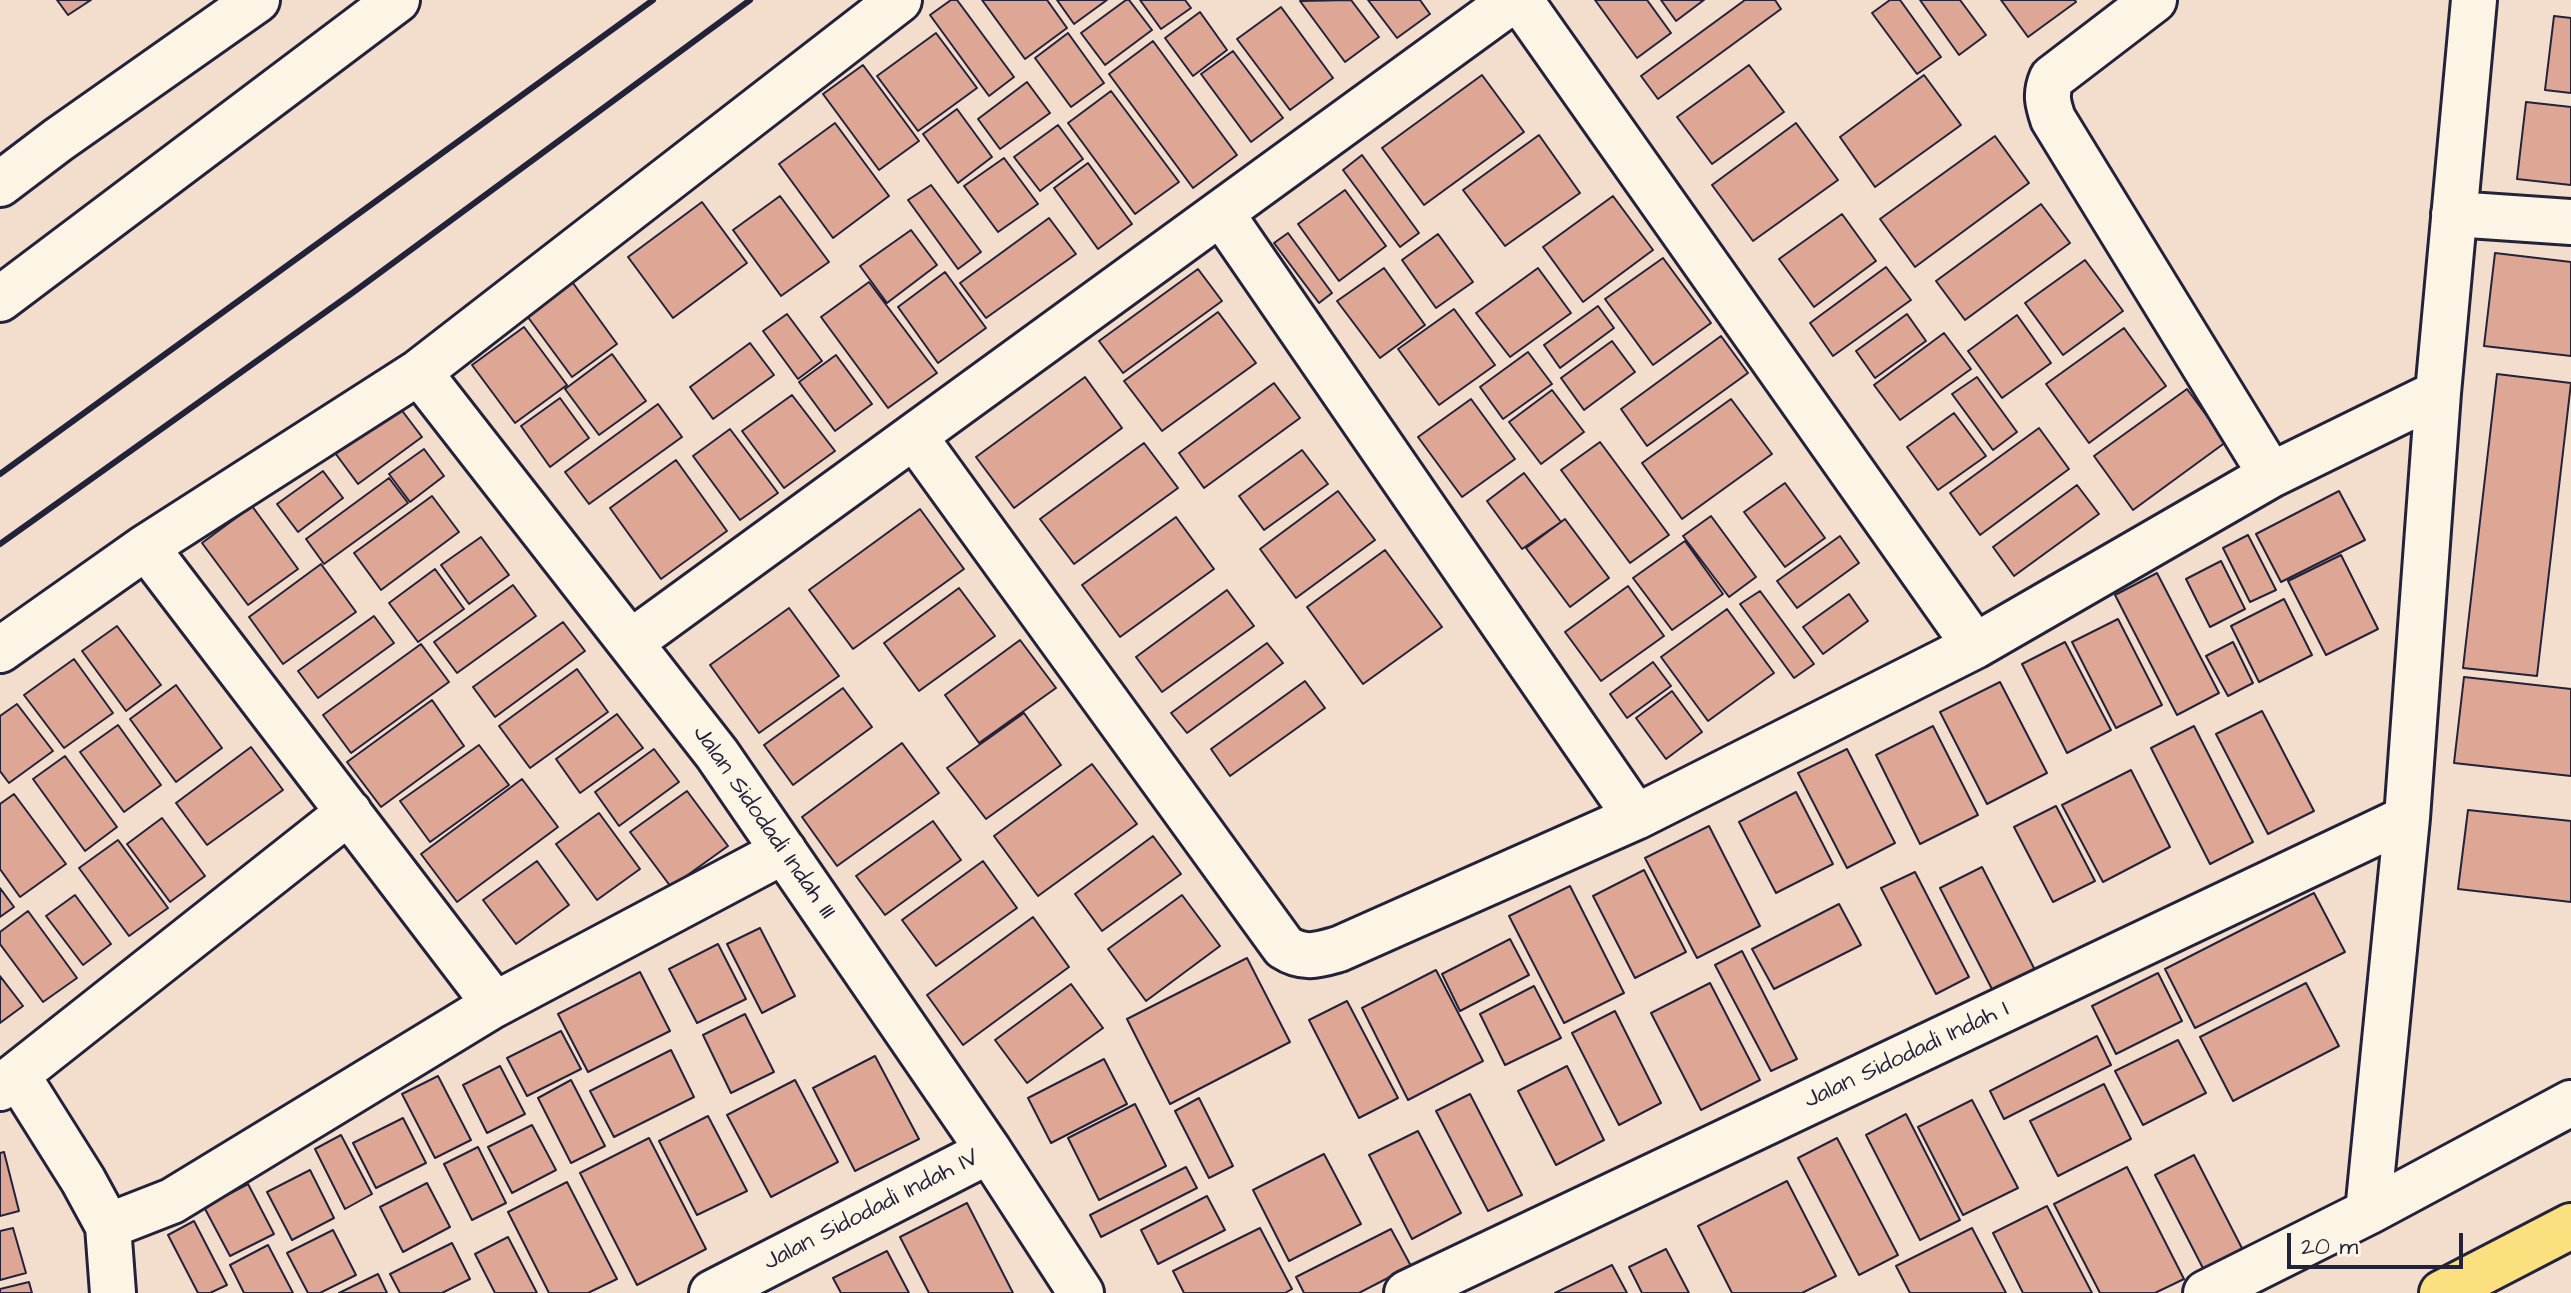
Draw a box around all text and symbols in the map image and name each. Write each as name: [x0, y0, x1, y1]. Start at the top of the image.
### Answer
street label: Jalan Sidodadi Indah III: [685, 721, 841, 925]
street label: Jalan Sidodadi Indah I: [1800, 996, 2014, 1116]
street label: Jalan Sidodadi Indah IV: [760, 1144, 984, 1278]
scale bar: [2291, 1217, 2467, 1267]
text: 20 m: [2301, 1230, 2358, 1264]

